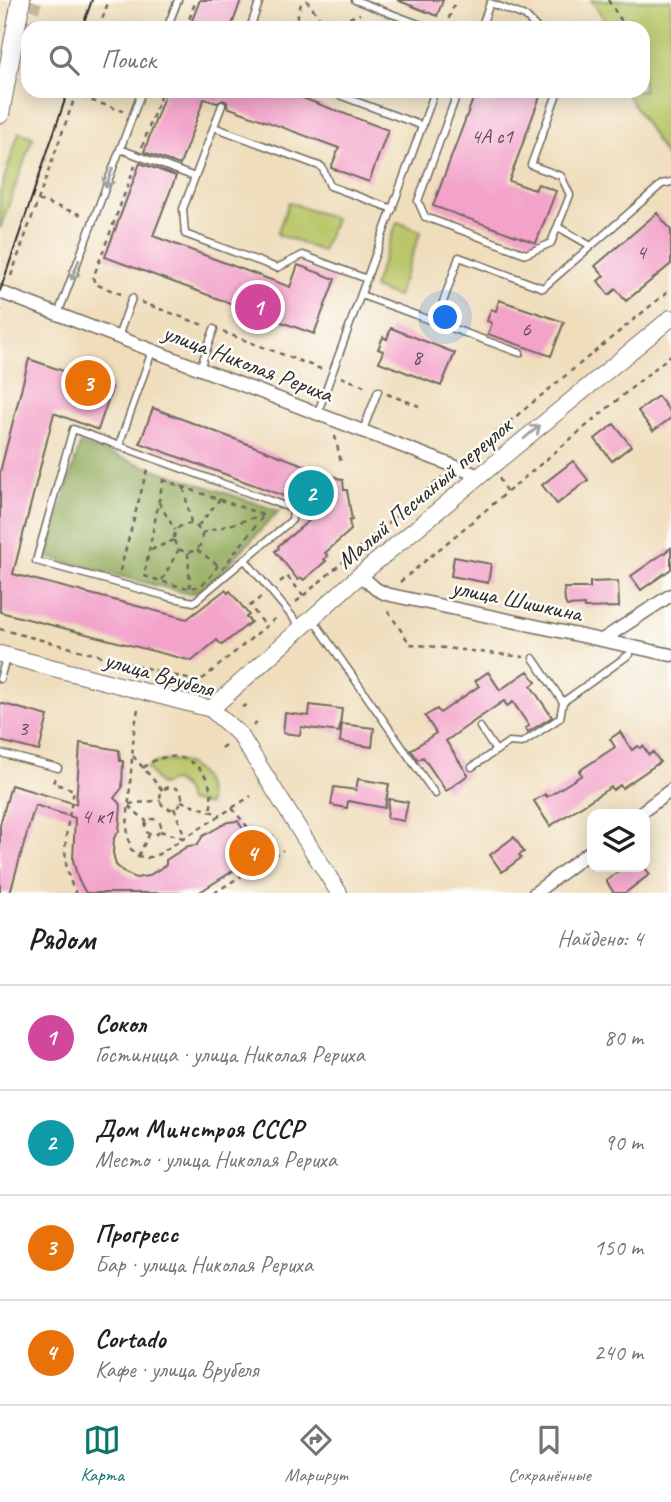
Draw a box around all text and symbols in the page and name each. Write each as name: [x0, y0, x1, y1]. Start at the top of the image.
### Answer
search box: [21, 21, 650, 98]
icon: search: [45, 41, 83, 79]
text: Поиск: [101, 43, 156, 76]
house number: 4А с1: [471, 123, 515, 149]
one-way arrow: [102, 166, 115, 188]
house number: 4: [636, 239, 648, 265]
one-way arrow: [67, 259, 80, 281]
pin: 1: [235, 281, 281, 333]
your location: [428, 300, 462, 334]
street label: улица Николая Рериха: [157, 316, 339, 410]
house number: 6: [521, 316, 531, 342]
house number: 8: [412, 344, 424, 370]
pin: 3: [65, 357, 111, 409]
street label: Малый Песчаный переулок: [330, 410, 519, 575]
one-way arrow: [523, 425, 541, 440]
pin: 2: [288, 467, 334, 519]
street label: улица Шишкина: [447, 571, 587, 629]
street label: улица Врубеля: [99, 644, 219, 704]
house number: 3: [18, 715, 29, 741]
house number: 4 к1: [81, 803, 114, 829]
map controls: [587, 809, 650, 872]
button: layers: [587, 809, 650, 872]
pin: 4: [229, 827, 275, 879]
text: Рядом: [28, 920, 95, 958]
text: Найдено: 4: [557, 924, 643, 953]
text: Сокол: [95, 1007, 146, 1040]
text: 1: [46, 1023, 56, 1052]
text: 80 m: [604, 1023, 643, 1052]
text: Гостиница · улица Николая Рериха: [95, 1040, 365, 1069]
text: Дом Минстроя СССР: [95, 1112, 303, 1145]
text: 2: [46, 1128, 56, 1157]
text: 90 m: [604, 1128, 643, 1157]
text: Место · улица Николая Рериха: [95, 1145, 337, 1174]
text: Прогресс: [95, 1217, 178, 1250]
text: 3: [46, 1233, 56, 1262]
text: 150 m: [594, 1233, 643, 1262]
text: Бар · улица Николая Рериха: [95, 1250, 313, 1279]
text: Cortado: [95, 1322, 165, 1355]
text: 4: [46, 1338, 56, 1367]
text: 240 m: [594, 1338, 643, 1367]
text: Кафе · улица Врубеля: [95, 1355, 258, 1384]
tab: Карта: [80, 1421, 124, 1487]
tab: Маршрут: [285, 1421, 347, 1487]
tab: Сохранённые: [508, 1421, 591, 1487]

